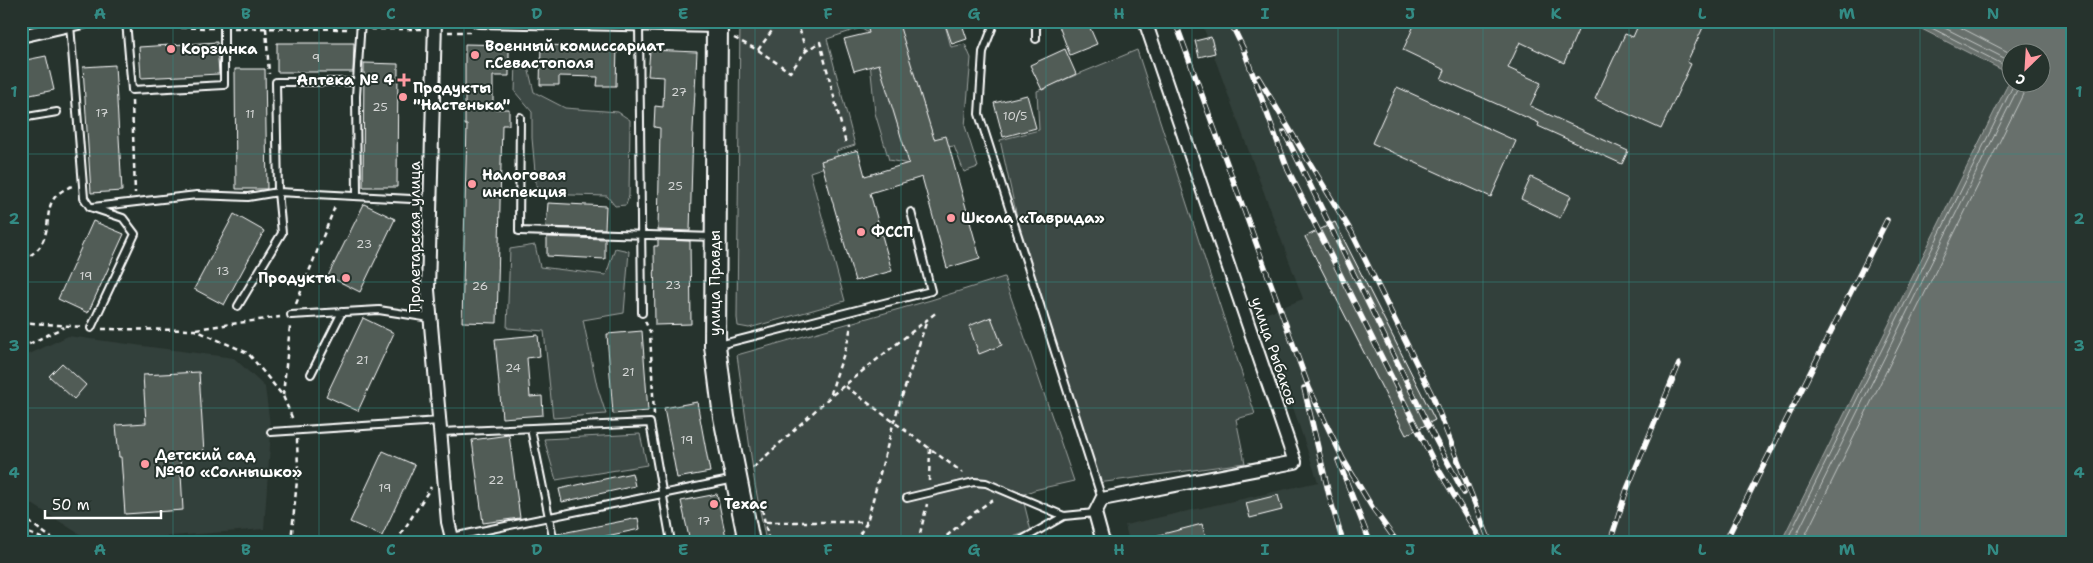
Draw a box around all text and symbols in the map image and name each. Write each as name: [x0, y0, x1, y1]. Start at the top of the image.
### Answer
text: A: [94, 3, 106, 24]
text: B: [241, 3, 251, 24]
text: C: [386, 3, 396, 24]
text: D: [531, 3, 543, 24]
text: E: [678, 3, 688, 24]
text: F: [823, 3, 833, 24]
text: G: [968, 3, 981, 24]
text: H: [1113, 3, 1125, 24]
text: I: [1261, 3, 1270, 24]
text: J: [1405, 3, 1415, 24]
text: K: [1551, 3, 1562, 24]
text: L: [1698, 3, 1707, 24]
text: M: [1839, 3, 1856, 24]
text: N: [1987, 3, 1999, 24]
place label: Военный комиссариат г.Севастополя: [485, 36, 665, 73]
place label: Корзинка: [181, 39, 258, 59]
north arrow: [2000, 42, 2050, 92]
marker: Корзинка: [165, 43, 177, 55]
marker: Военный комиссариат г.Севастополя: [469, 49, 481, 61]
house number: 9: [312, 50, 320, 66]
place label: Аптека № 4: [297, 70, 394, 90]
text: С: [2013, 70, 2028, 90]
marker: Аптека № 4: [398, 74, 410, 86]
place label: Продукты "Настенька": [413, 78, 511, 115]
text: 1: [10, 81, 18, 102]
text: 1: [2075, 81, 2083, 102]
house number: 27: [671, 84, 687, 100]
marker: Продукты "Настенька": [397, 91, 409, 103]
house number: 25: [372, 99, 388, 115]
house number: 17: [96, 105, 108, 121]
house number: 11: [245, 106, 255, 122]
house number: 10/5: [1003, 108, 1027, 124]
street label: Пролетарская улица: [405, 161, 425, 313]
place label: Налоговая инспекция: [482, 165, 567, 202]
marker: Налоговая инспекция: [466, 178, 478, 190]
house number: 25: [667, 178, 683, 194]
text: 2: [8, 208, 20, 229]
place label: Школа «Таврида»: [961, 208, 1105, 228]
text: 2: [2073, 208, 2085, 229]
marker: Школа «Таврида»: [945, 212, 957, 224]
place label: ФССП: [871, 222, 913, 242]
marker: ФССП: [855, 226, 867, 238]
street label: улица Правды: [705, 230, 725, 336]
house number: 23: [356, 236, 372, 252]
house number: 13: [217, 263, 229, 279]
house number: 19: [80, 268, 92, 284]
place label: Продукты: [258, 268, 336, 288]
marker: Продукты: [340, 272, 352, 284]
house number: 23: [665, 277, 681, 293]
house number: 26: [472, 278, 488, 294]
street label: улица Рыбаков: [1246, 294, 1302, 408]
text: 3: [8, 335, 20, 356]
text: 3: [2073, 335, 2085, 356]
house number: 21: [356, 352, 368, 368]
house number: 24: [505, 360, 521, 376]
house number: 21: [622, 364, 634, 380]
house number: 19: [681, 432, 693, 448]
place label: Детский сад №90 «Солнышко»: [155, 445, 302, 482]
marker: Детский сад №90 «Солнышко»: [139, 458, 151, 470]
text: 4: [8, 462, 20, 483]
text: 4: [2073, 462, 2085, 483]
house number: 22: [488, 472, 504, 488]
house number: 19: [379, 480, 391, 496]
scale bar: [45, 488, 161, 520]
place label: Техас: [724, 494, 767, 514]
text: 50 m: [52, 495, 90, 515]
marker: Техас: [708, 498, 720, 510]
house number: 17: [698, 513, 710, 529]
text: A: [94, 539, 106, 560]
text: B: [241, 539, 251, 560]
text: C: [386, 539, 396, 560]
text: D: [531, 539, 543, 560]
text: E: [678, 539, 688, 560]
text: F: [823, 539, 833, 560]
text: G: [968, 539, 981, 560]
text: H: [1113, 539, 1125, 560]
text: I: [1261, 539, 1270, 560]
text: J: [1405, 539, 1415, 560]
text: K: [1551, 539, 1562, 560]
text: L: [1698, 539, 1707, 560]
text: M: [1839, 539, 1856, 560]
text: N: [1987, 539, 1999, 560]

